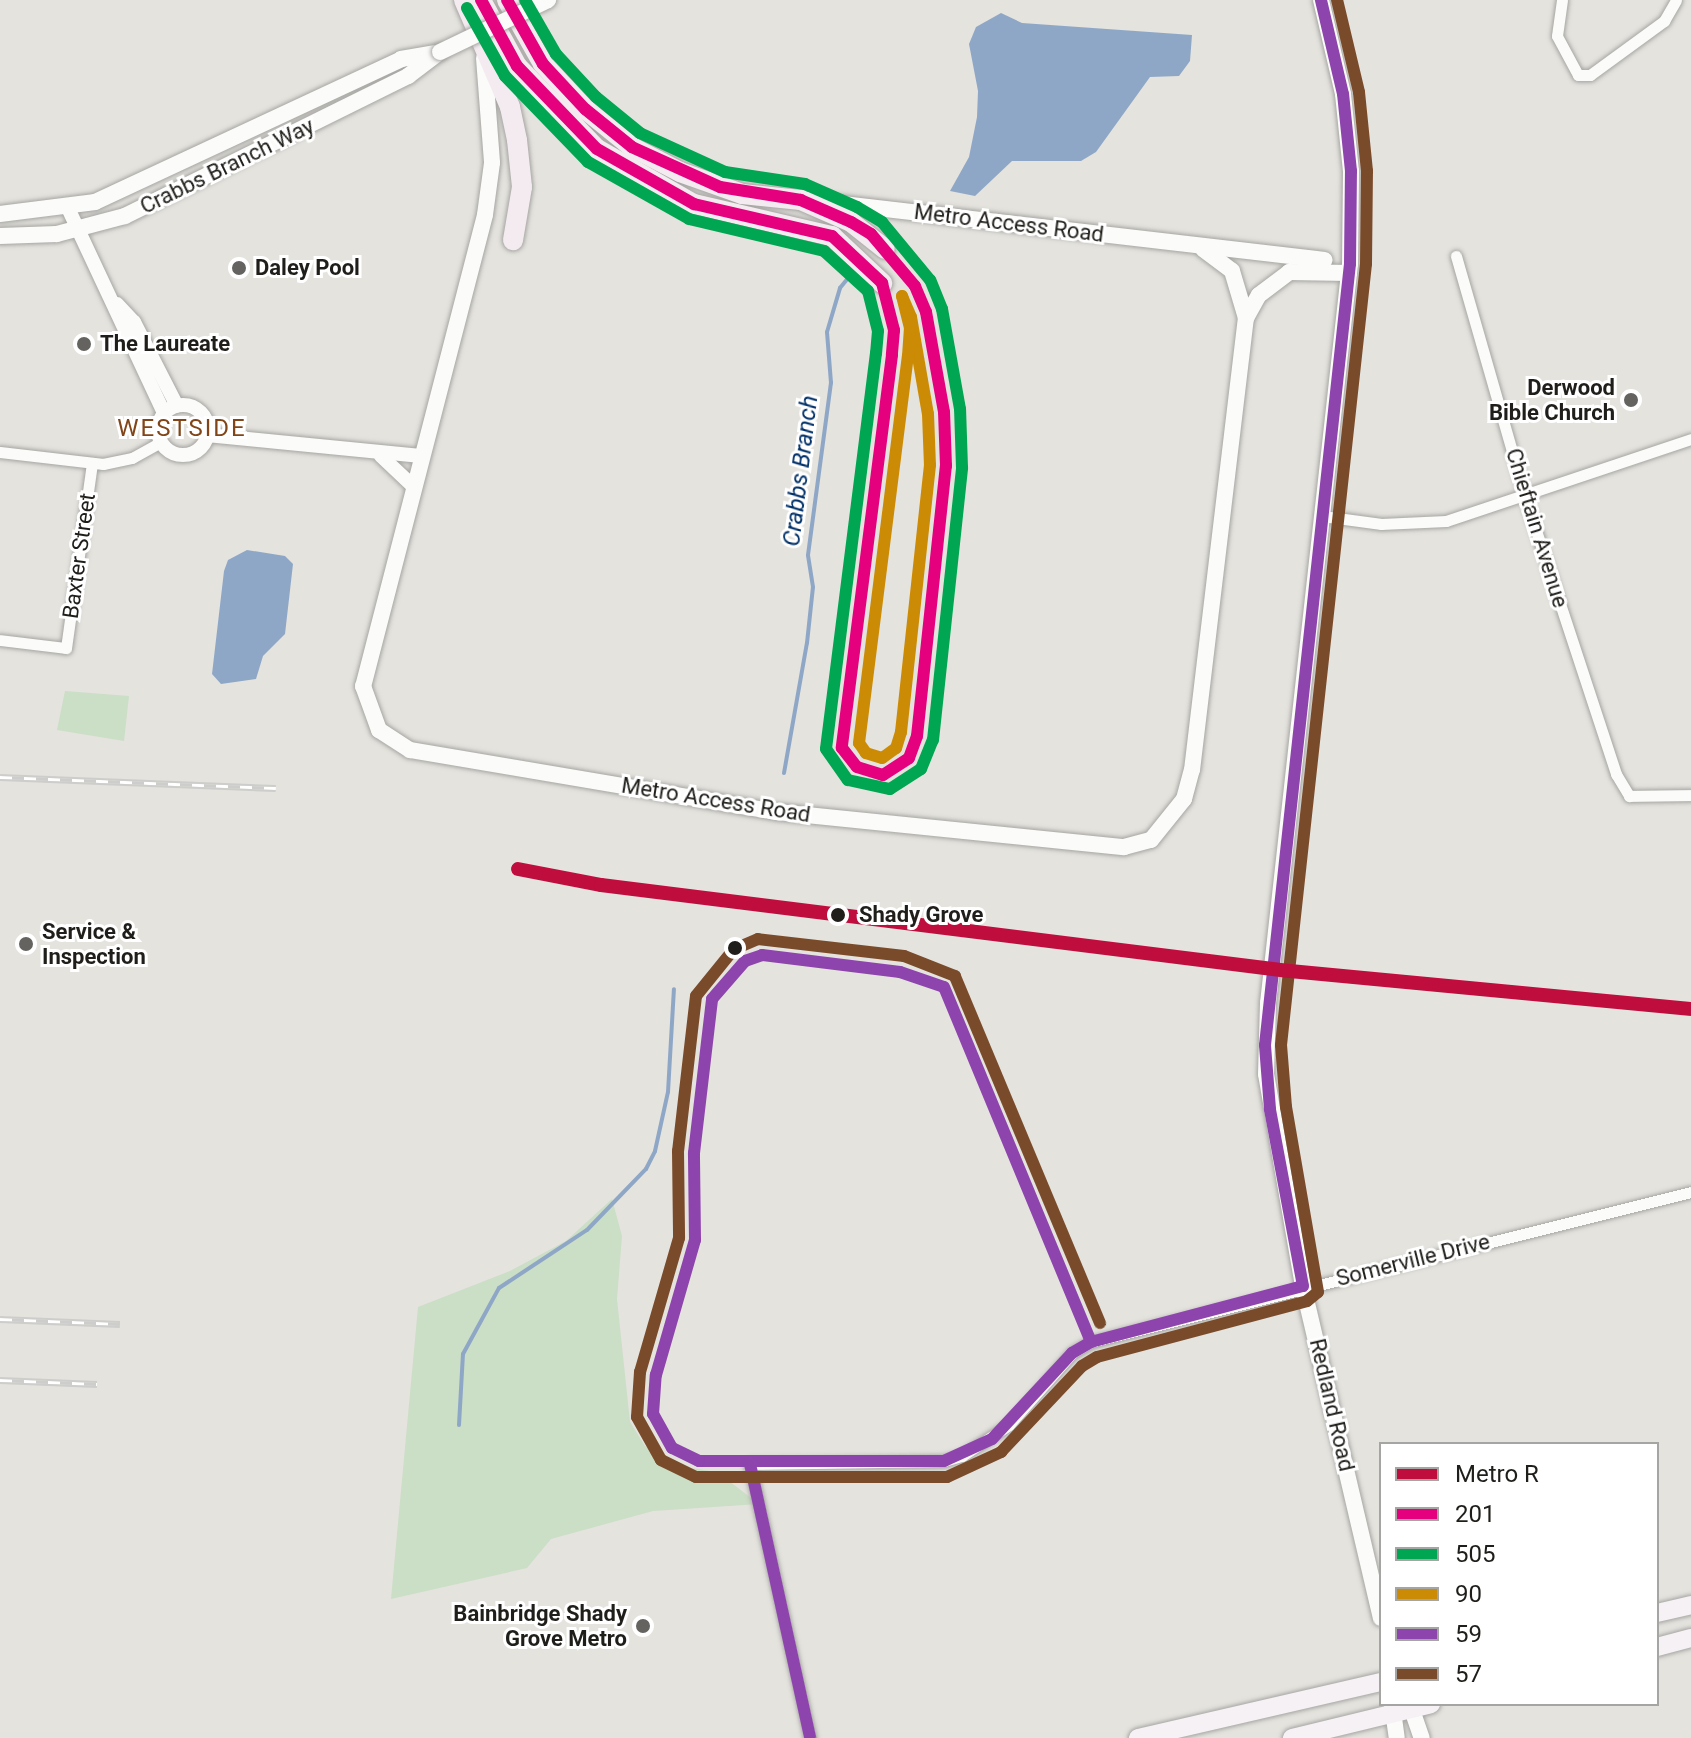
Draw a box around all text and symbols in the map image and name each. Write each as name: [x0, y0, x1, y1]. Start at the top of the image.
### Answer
street label: Crabbs Branch Way: [136, 112, 318, 220]
street label: Metro Access Road: [913, 198, 1105, 248]
place label: Daley Pool: [255, 255, 360, 281]
marker: Daley Pool: [230, 259, 248, 277]
place label: The Laureate: [100, 331, 230, 357]
marker: The Laureate: [75, 335, 93, 353]
place label: Derwood Bible Church: [1489, 374, 1615, 426]
marker: Derwood Bible Church: [1622, 391, 1640, 409]
water label: Crabbs Branch: [777, 394, 825, 548]
district label: WESTSIDE: [117, 415, 247, 443]
street label: Chieftain Avenue: [1500, 445, 1574, 611]
street label: Baxter Street: [57, 492, 101, 620]
street label: Metro Access Road: [620, 772, 812, 828]
marker: Shady Grove: [824, 901, 852, 929]
place label: Shady Grove: [859, 902, 983, 928]
place label: Service & Inspection: [42, 918, 146, 970]
marker: Service & Inspection: [17, 935, 35, 953]
unlabelled marker: [727, 940, 743, 956]
street label: Somerville Drive: [1333, 1228, 1493, 1292]
street label: Redland Road: [1304, 1336, 1360, 1474]
legend: [1379, 1442, 1659, 1706]
text: Metro R: [1455, 1460, 1539, 1488]
text: 201: [1455, 1500, 1495, 1528]
text: 505: [1455, 1540, 1495, 1568]
text: 90: [1455, 1580, 1482, 1608]
place label: Bainbridge Shady Grove Metro: [453, 1600, 627, 1652]
marker: Bainbridge Shady Grove Metro: [634, 1617, 652, 1635]
text: 59: [1455, 1620, 1482, 1648]
text: 57: [1455, 1660, 1482, 1688]

